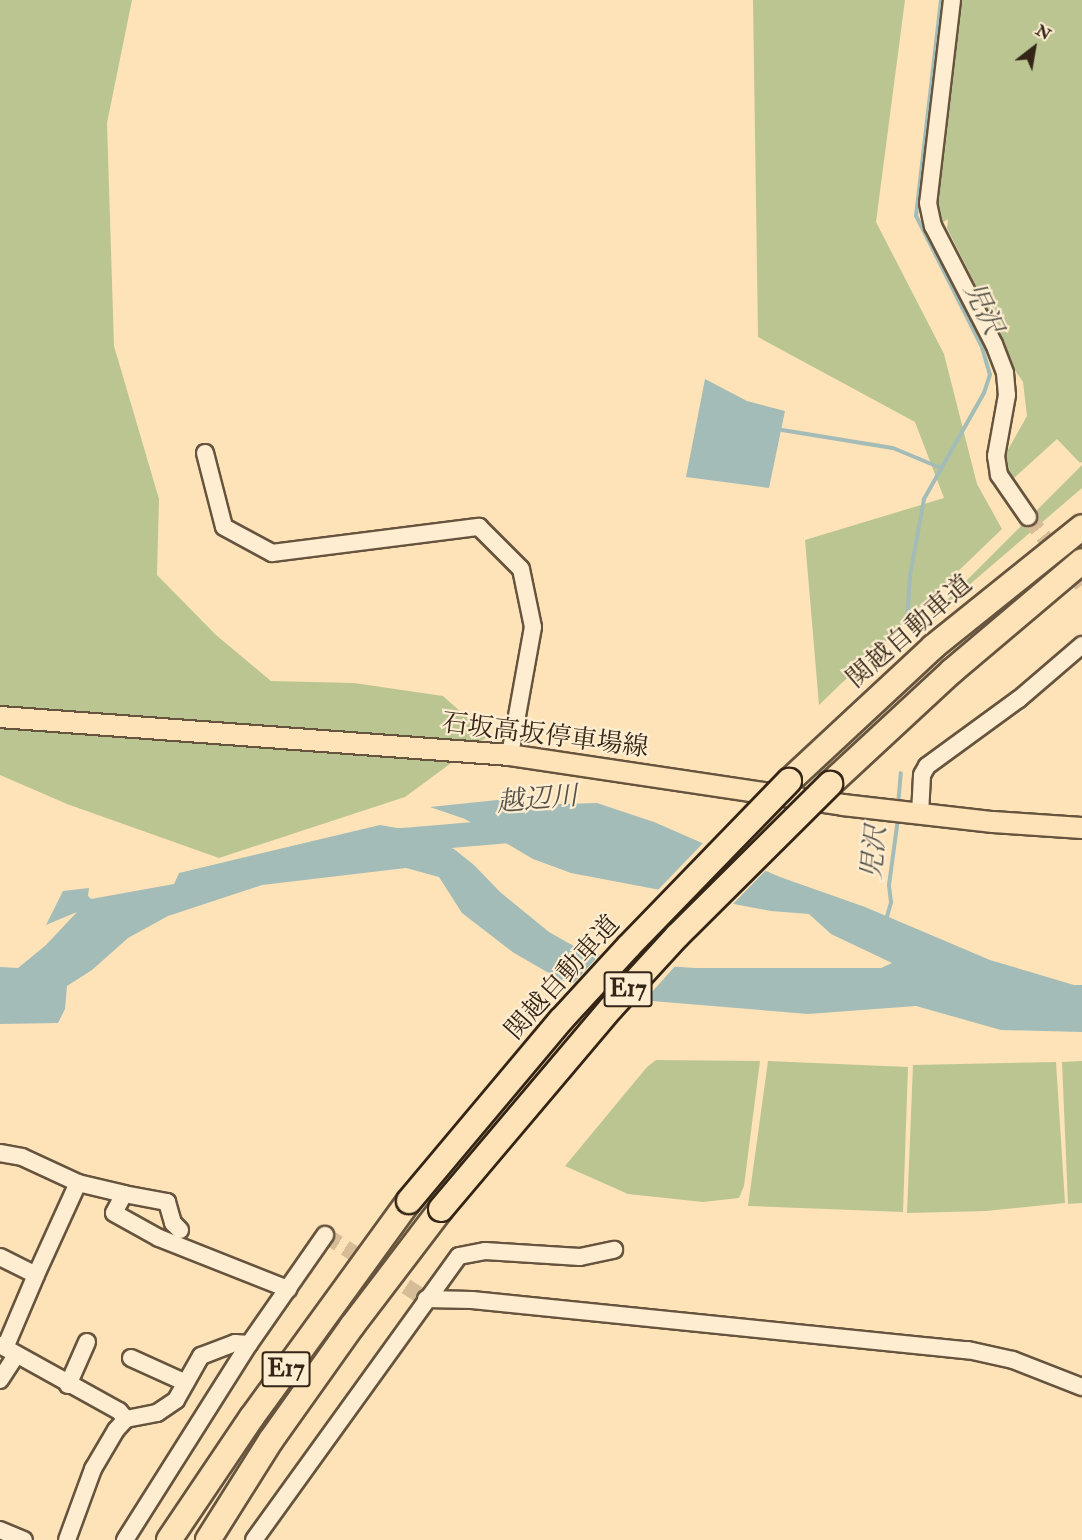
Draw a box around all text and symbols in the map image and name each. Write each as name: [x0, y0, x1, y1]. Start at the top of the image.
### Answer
north arrow: [1004, 18, 1064, 78]
text: N: [1032, 20, 1055, 45]
water label: 児沢: [957, 277, 1009, 339]
street label: 関越自動車道: [841, 569, 979, 695]
street label: 石坂高坂停車場線: [440, 708, 650, 764]
water label: 越辺川: [495, 779, 579, 819]
water label: 児沢: [856, 825, 892, 881]
street label: 関越自動車道: [499, 910, 627, 1046]
road number: E17: [602, 968, 654, 1010]
road number: E17: [260, 1348, 312, 1390]

